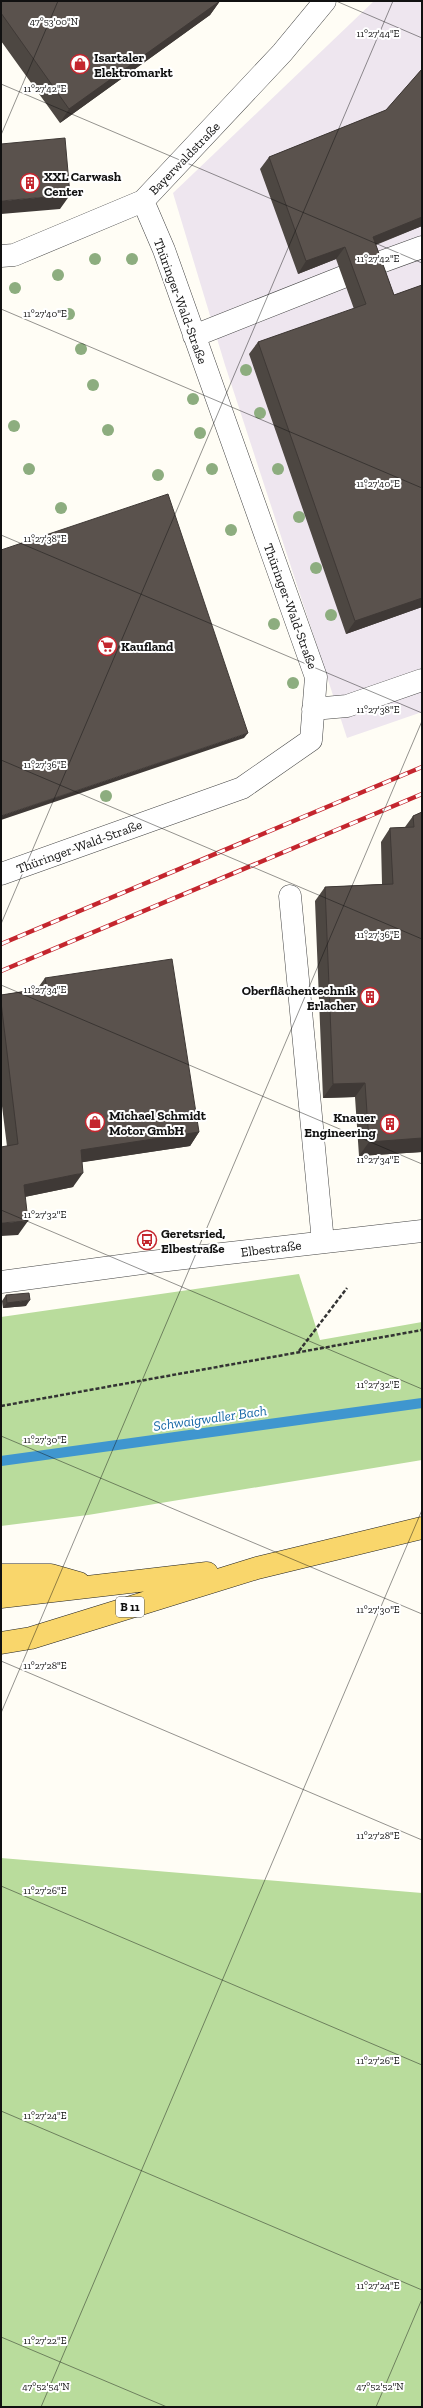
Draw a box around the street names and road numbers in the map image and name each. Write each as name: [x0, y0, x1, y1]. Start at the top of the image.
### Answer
street label: Bayerwaldstraße: [146, 119, 223, 198]
street label: Thüringer-Wald-Straße: [151, 236, 210, 366]
street label: Thüringer-Wald-Straße: [261, 541, 320, 671]
street label: Thüringer-Wald-Straße: [14, 817, 144, 876]
street label: Elbestraße: [240, 1237, 302, 1260]
road number: B 11: [116, 1597, 144, 1617]

